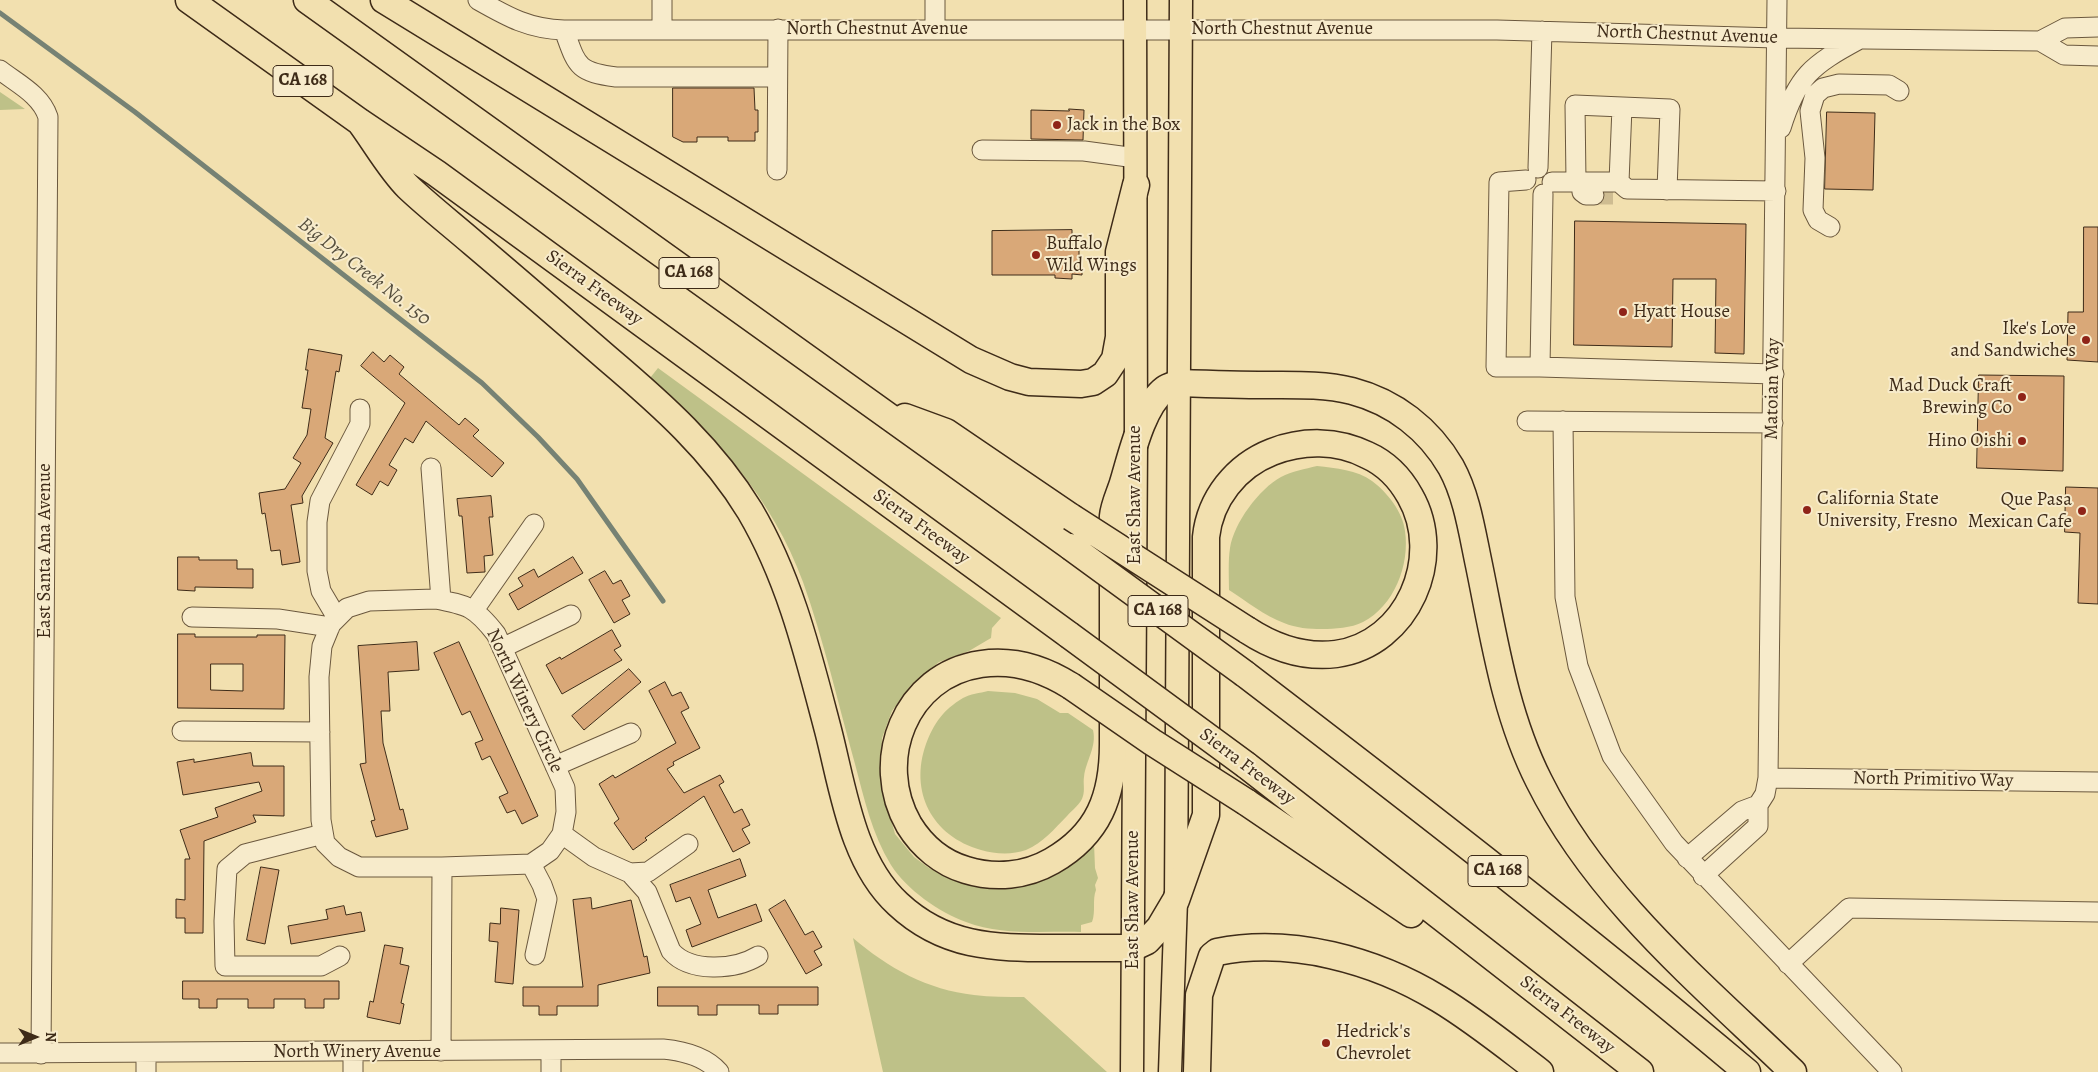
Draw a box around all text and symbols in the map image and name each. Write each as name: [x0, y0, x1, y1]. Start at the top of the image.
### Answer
street label: North Chestnut Avenue: [786, 18, 968, 40]
street label: North Chestnut Avenue: [1191, 18, 1373, 40]
street label: North Chestnut Avenue: [1596, 20, 1778, 50]
road number: CA 168: [273, 66, 333, 96]
place label: Jack in the Box: [1067, 114, 1180, 136]
marker: Jack in the Box: [1051, 119, 1063, 131]
water label: Big Dry Creek No. 150: [293, 213, 435, 331]
place label: Buffalo Wild Wings: [1046, 233, 1137, 277]
street label: Sierra Freeway: [541, 245, 647, 331]
marker: Buffalo Wild Wings: [1030, 249, 1042, 261]
road number: CA 168: [659, 258, 719, 288]
place label: Hyatt House: [1633, 301, 1730, 323]
marker: Hyatt House: [1617, 306, 1629, 318]
place label: Ike's Love and Sandwiches: [1951, 318, 2076, 362]
marker: Ike's Love and Sandwiches: [2080, 334, 2092, 346]
street label: Matoian Way: [1761, 338, 1785, 440]
place label: Mad Duck Craft Brewing Co: [1889, 375, 2012, 419]
marker: Mad Duck Craft Brewing Co: [2016, 391, 2028, 403]
street label: East Shaw Avenue: [1124, 425, 1146, 565]
place label: Hino Oishi: [1927, 430, 2012, 452]
marker: Hino Oishi: [2016, 435, 2028, 447]
street label: East Santa Ana Avenue: [34, 463, 56, 639]
street label: Sierra Freeway: [868, 484, 974, 570]
place label: California State University, Fresno: [1817, 488, 1957, 532]
place label: Que Pasa Mexican Cafe: [1968, 489, 2072, 533]
marker: California State University, Fresno: [1801, 504, 1813, 516]
marker: Que Pasa Mexican Cafe: [2076, 505, 2088, 517]
road number: CA 168: [1128, 596, 1188, 626]
street label: North Winery Circle: [481, 625, 567, 777]
street label: Sierra Freeway: [1195, 724, 1299, 810]
street label: North Primitivo Way: [1853, 767, 2013, 793]
street label: East Shaw Avenue: [1122, 830, 1144, 970]
road number: CA 168: [1468, 856, 1528, 886]
street label: Sierra Freeway: [1515, 971, 1619, 1059]
north arrow: [10, 1012, 60, 1062]
place label: Hedrick's Chevrolet: [1336, 1021, 1411, 1065]
text: N: [41, 1032, 60, 1042]
marker: Hedrick's Chevrolet: [1320, 1037, 1332, 1049]
street label: North Winery Avenue: [273, 1041, 441, 1063]

